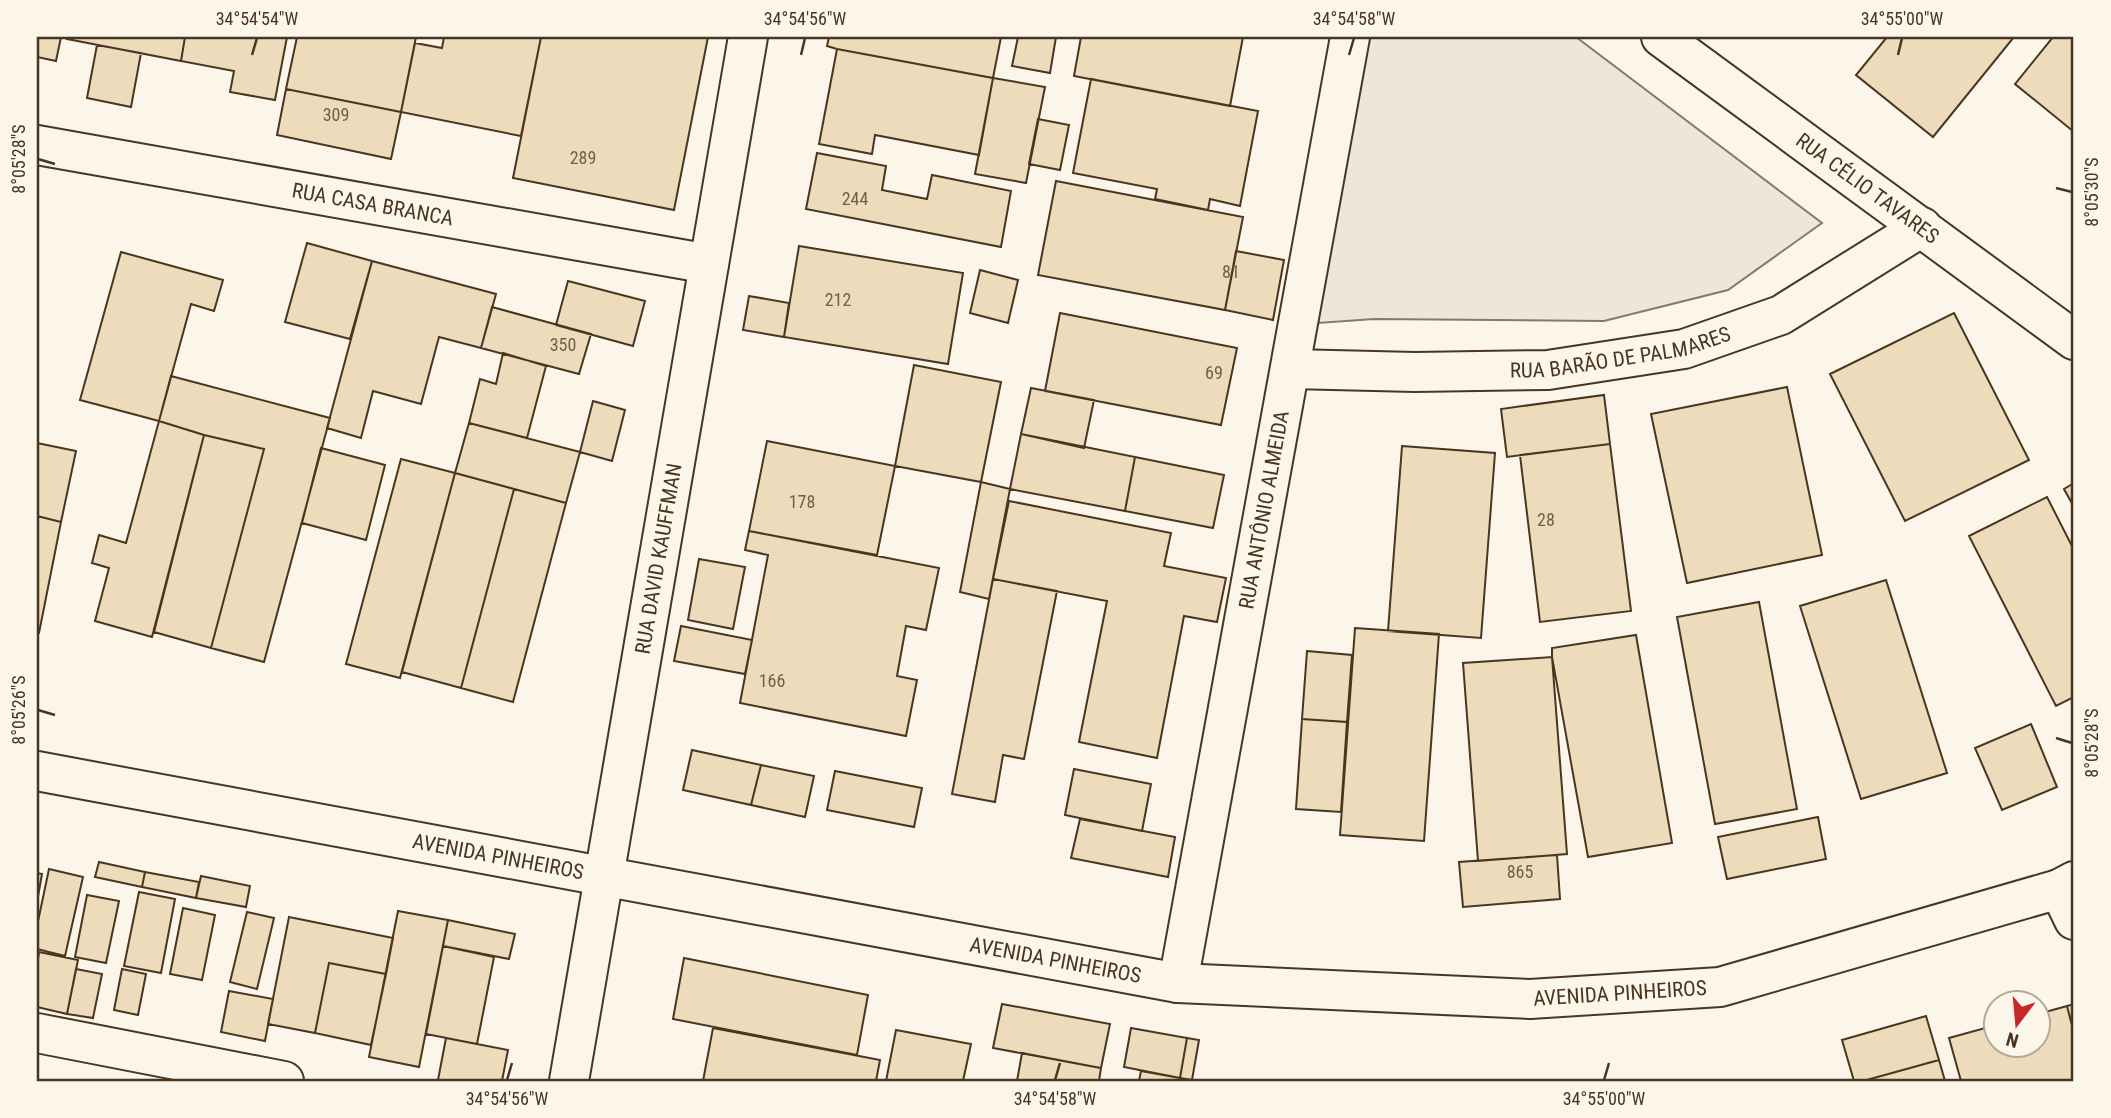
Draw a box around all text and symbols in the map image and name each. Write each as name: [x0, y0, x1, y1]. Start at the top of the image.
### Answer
text: 34°54'54"W: [216, 8, 299, 29]
text: 34°54'56"W: [764, 8, 847, 29]
text: 34°54'58"W: [1313, 8, 1396, 29]
text: 34°55'00"W: [1861, 8, 1944, 29]
house number: 309: [323, 104, 349, 125]
text: 8°05'28"S: [8, 124, 29, 194]
street label: RUA CÉLIO TAVARES: [1791, 128, 1944, 249]
house number: 289: [570, 147, 596, 168]
text: 8°05'30"S: [2081, 157, 2102, 227]
street label: RUA CASA BRANCA: [290, 178, 455, 231]
house number: 244: [842, 188, 868, 209]
house number: 81: [1222, 261, 1240, 282]
house number: 212: [825, 289, 851, 310]
street label: RUA BARÃO DE PALMARES: [1510, 322, 1734, 383]
house number: 350: [550, 334, 576, 355]
house number: 69: [1205, 362, 1223, 383]
street label: RUA ANTÔNIO ALMEIDA: [1234, 409, 1294, 611]
street label: RUA DAVID KAUFFMAN: [630, 461, 687, 656]
house number: 178: [789, 491, 815, 512]
house number: 28: [1537, 509, 1555, 530]
house number: 166: [759, 670, 785, 691]
text: 8°05'26"S: [8, 675, 29, 745]
text: 8°05'28"S: [2081, 708, 2102, 778]
street label: AVENIDA PINHEIROS: [410, 829, 586, 884]
house number: 865: [1507, 861, 1533, 882]
street label: AVENIDA PINHEIROS: [968, 933, 1143, 988]
street label: AVENIDA PINHEIROS: [1532, 976, 1708, 1011]
north arrow: [1982, 988, 2052, 1058]
text: N: [2004, 1027, 2021, 1053]
text: 34°54'56"W: [466, 1088, 549, 1109]
text: 34°54'58"W: [1014, 1088, 1097, 1109]
text: 34°55'00"W: [1563, 1088, 1646, 1109]

